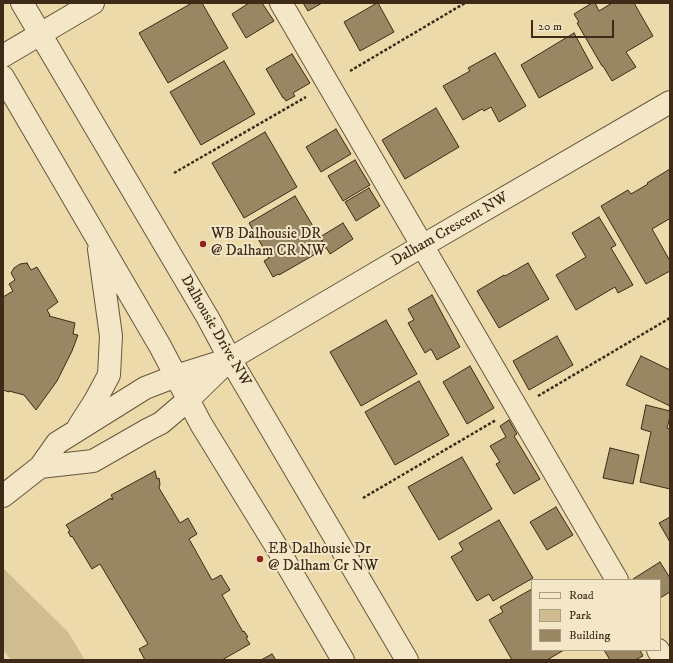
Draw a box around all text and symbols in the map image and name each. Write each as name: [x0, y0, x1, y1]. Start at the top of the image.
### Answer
scale bar: [533, 12, 616, 38]
text: 20 m: [538, 19, 562, 34]
street label: Dalham Crescent NW: [388, 189, 512, 271]
place label: WB Dalhousie DR @ Dalham CR NW: [211, 226, 326, 261]
marker: WB Dalhousie DR @ Dalham CR NW: [198, 239, 208, 249]
street label: Dalhousie Drive NW: [176, 272, 254, 390]
place label: EB Dalhousie Dr @ Dalham Cr NW: [268, 541, 378, 576]
marker: EB Dalhousie Dr @ Dalham Cr NW: [255, 554, 265, 564]
legend: [531, 579, 661, 651]
text: Road: [569, 588, 594, 603]
text: Park: [569, 608, 591, 623]
text: Building: [569, 628, 610, 643]

